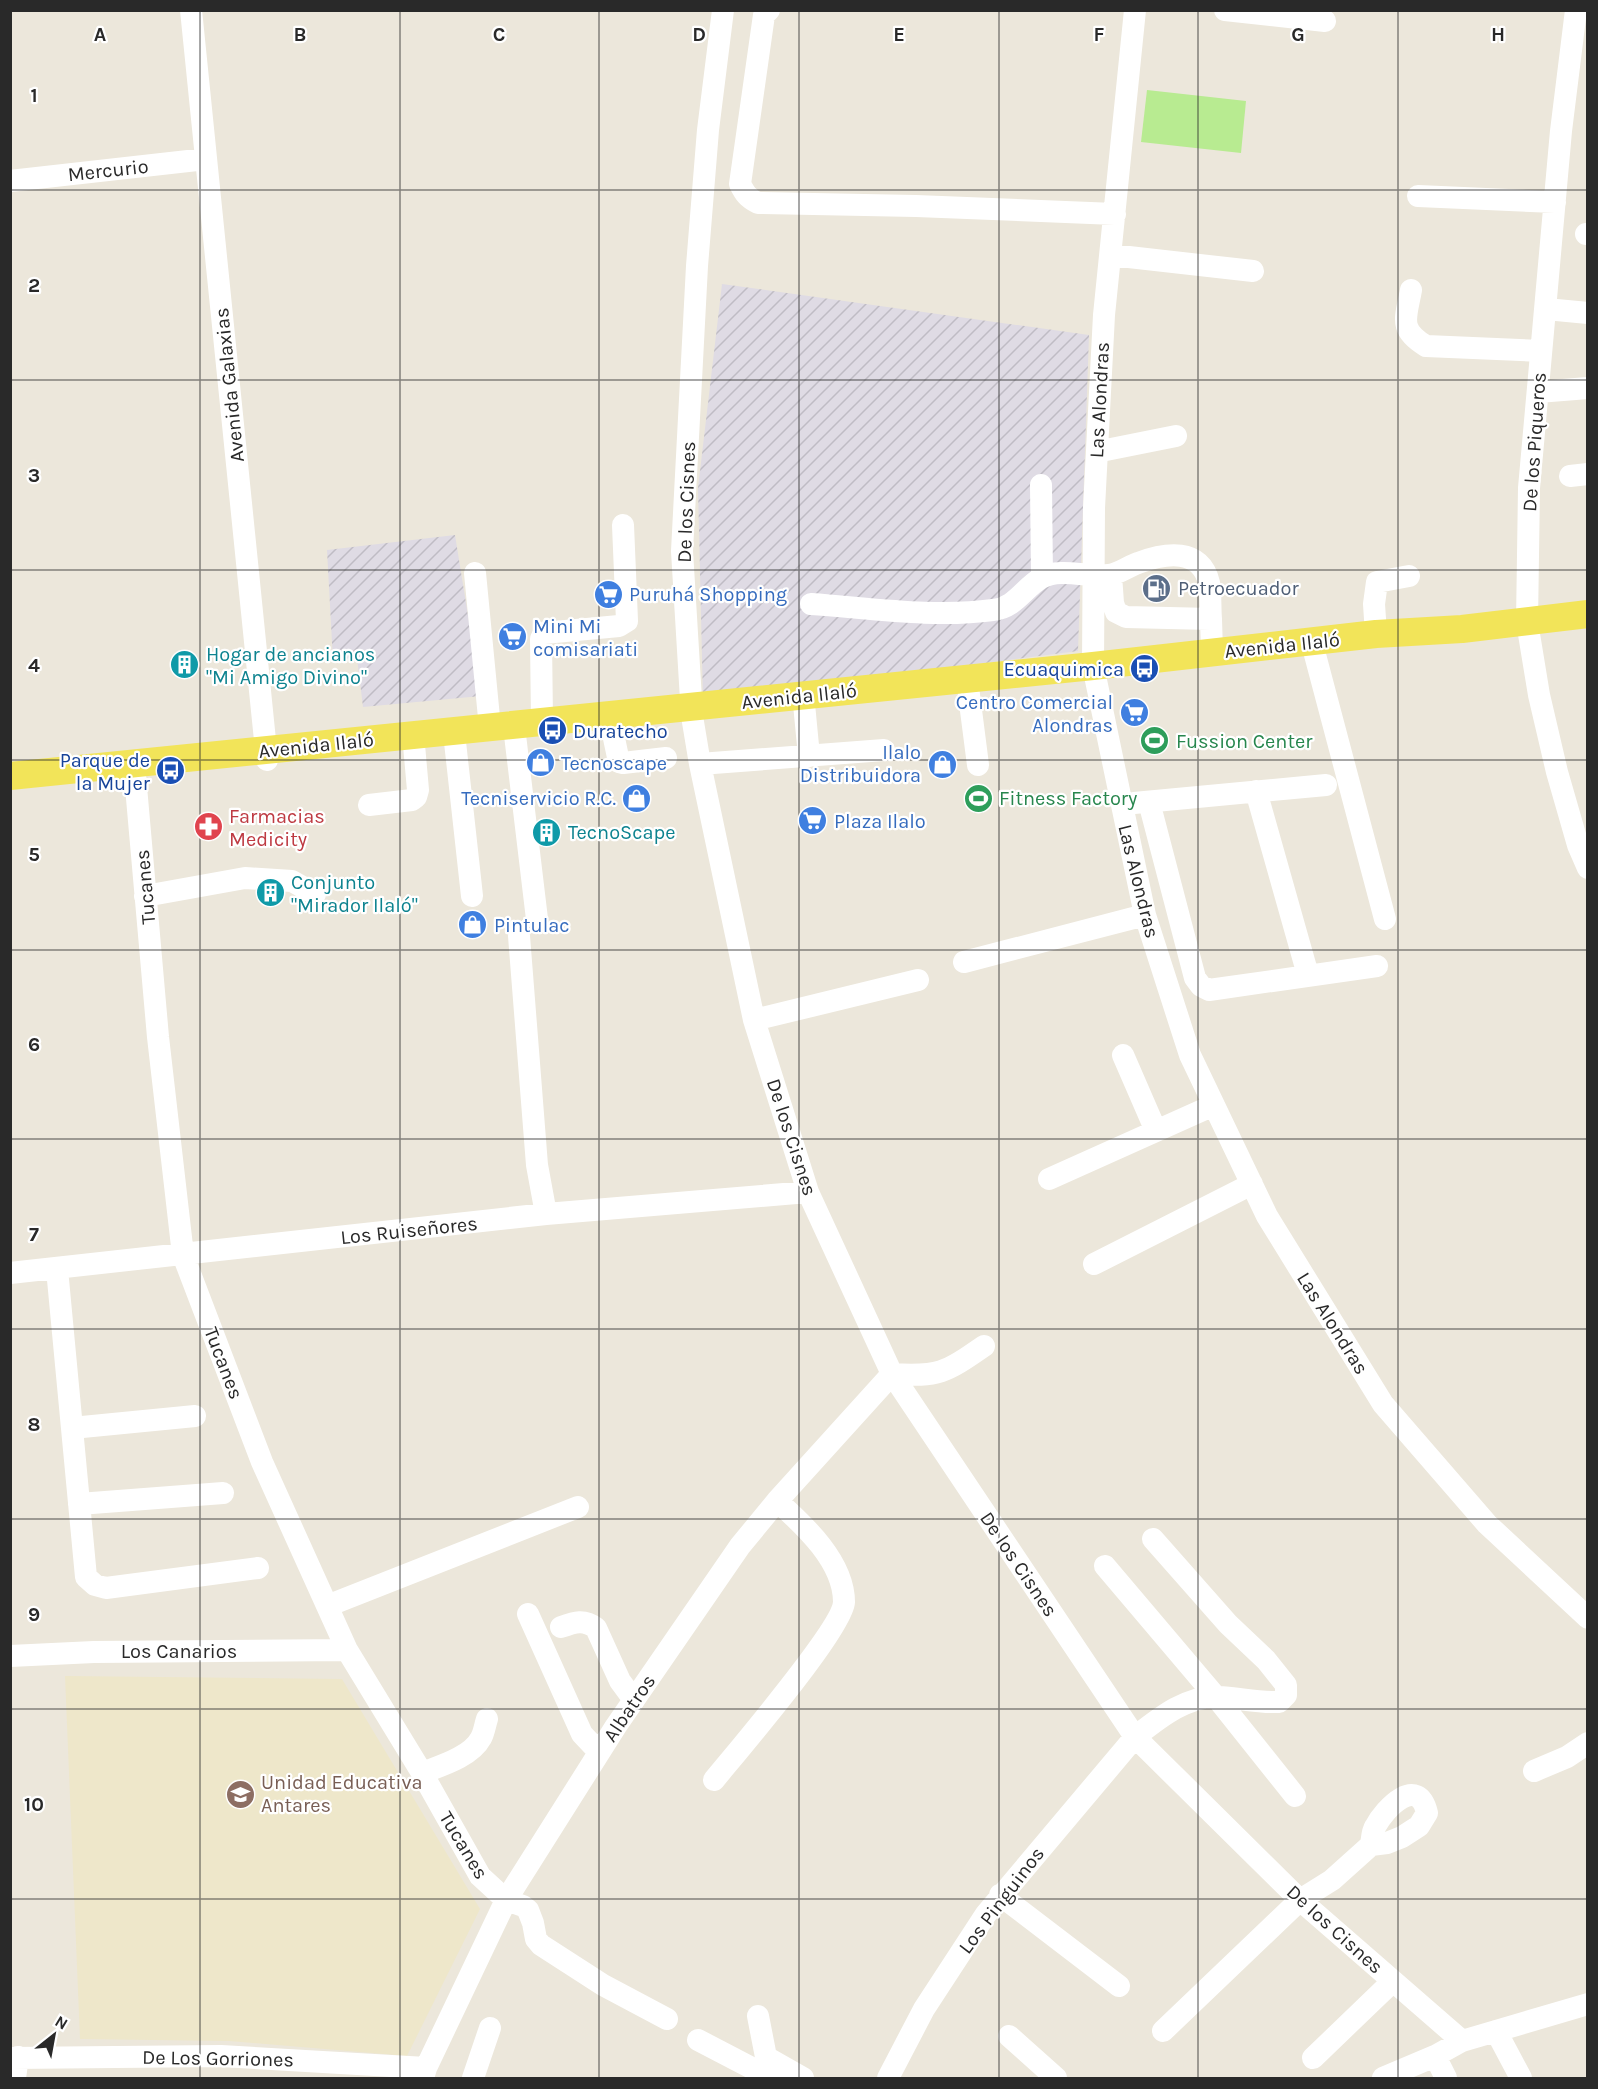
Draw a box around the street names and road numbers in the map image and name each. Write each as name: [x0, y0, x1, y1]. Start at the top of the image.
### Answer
street label: Mercurio: [67, 155, 150, 186]
street label: Avenida Galaxias: [210, 307, 249, 463]
street label: Las Alondras: [1085, 341, 1114, 459]
street label: De los Piqueros: [1518, 372, 1551, 513]
street label: De los Cisnes: [673, 441, 700, 563]
street label: Avenida Ilaló: [1223, 628, 1341, 663]
street label: Avenida Ilaló: [740, 679, 858, 714]
street label: Avenida Ilaló: [257, 728, 375, 763]
street label: Las Alondras: [1113, 822, 1164, 940]
street label: Tucanes: [131, 849, 160, 925]
street label: De los Cisnes: [762, 1076, 821, 1199]
street label: Los Ruiseñores: [339, 1212, 479, 1249]
street label: Las Alondras: [1292, 1268, 1373, 1379]
street label: Tucanes: [199, 1324, 248, 1402]
street label: De los Cisnes: [975, 1507, 1062, 1621]
street label: Los Canarios: [121, 1640, 237, 1663]
street label: Albatros: [599, 1670, 660, 1746]
street label: Tucanes: [434, 1807, 493, 1883]
street label: Los Pinguinos: [954, 1842, 1049, 1958]
street label: De los Cisnes: [1282, 1880, 1388, 1979]
street label: De Los Gorriones: [142, 2046, 294, 2071]

